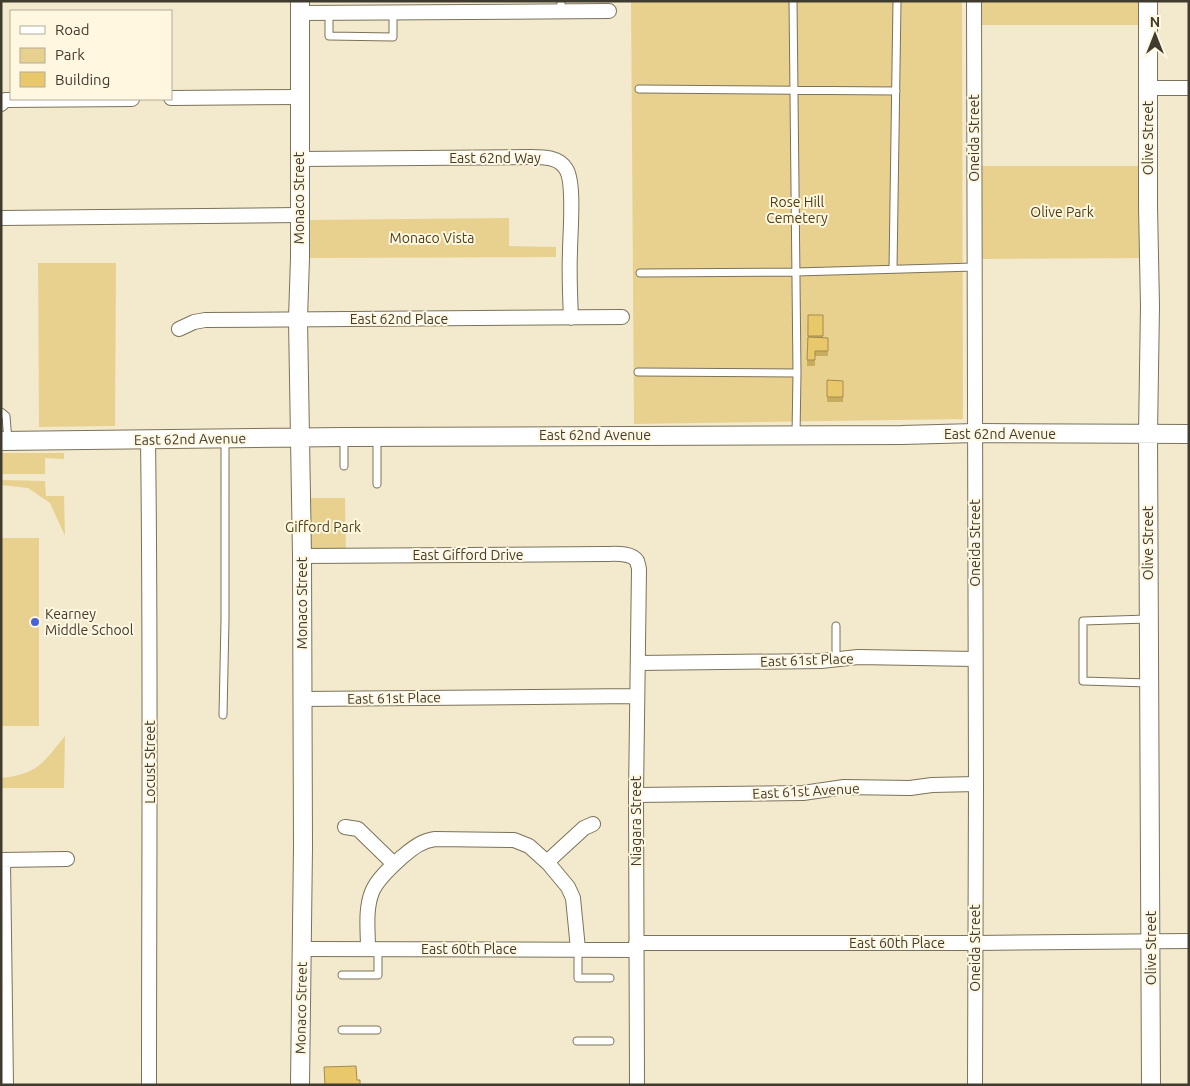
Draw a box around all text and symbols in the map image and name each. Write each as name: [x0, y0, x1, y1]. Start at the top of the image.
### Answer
legend: [10, 10, 172, 100]
north arrow: [1130, 10, 1180, 60]
text: N: [1150, 14, 1160, 30]
text: Road: [55, 21, 90, 38]
text: Park: [55, 46, 85, 63]
text: Building: [55, 71, 110, 88]
street label: Oneida Street: [966, 94, 982, 182]
street label: Olive Street: [1140, 100, 1156, 175]
street label: East 62nd Way: [449, 150, 541, 166]
street label: Monaco Street: [291, 151, 307, 244]
park label: Rose Hill Cemetery: [766, 194, 828, 226]
park label: Olive Park: [1030, 204, 1094, 220]
park label: Monaco Vista: [390, 230, 474, 246]
street label: East 62nd Place: [350, 311, 448, 327]
street label: East 62nd Avenue: [944, 426, 1056, 442]
street label: East 62nd Avenue: [539, 427, 651, 443]
street label: East 62nd Avenue: [134, 430, 246, 448]
street label: Oneida Street: [967, 499, 983, 587]
street label: Olive Street: [1140, 505, 1156, 580]
park label: Gifford Park: [285, 519, 361, 535]
street label: East Gifford Drive: [412, 547, 524, 563]
street label: Monaco Street: [294, 556, 310, 649]
place label: Kearney Middle School: [45, 606, 134, 638]
marker: Kearney Middle School: [29, 616, 41, 628]
street label: East 61st Place: [760, 650, 854, 670]
street label: East 61st Place: [347, 689, 441, 707]
street label: Locust Street: [142, 720, 158, 804]
street label: Niagara Street: [628, 775, 644, 866]
street label: East 61st Avenue: [752, 780, 860, 802]
street label: Oneida Street: [967, 904, 983, 992]
street label: Olive Street: [1143, 910, 1159, 985]
street label: East 60th Place: [849, 935, 945, 951]
street label: East 60th Place: [421, 941, 517, 957]
street label: Monaco Street: [292, 961, 310, 1054]

